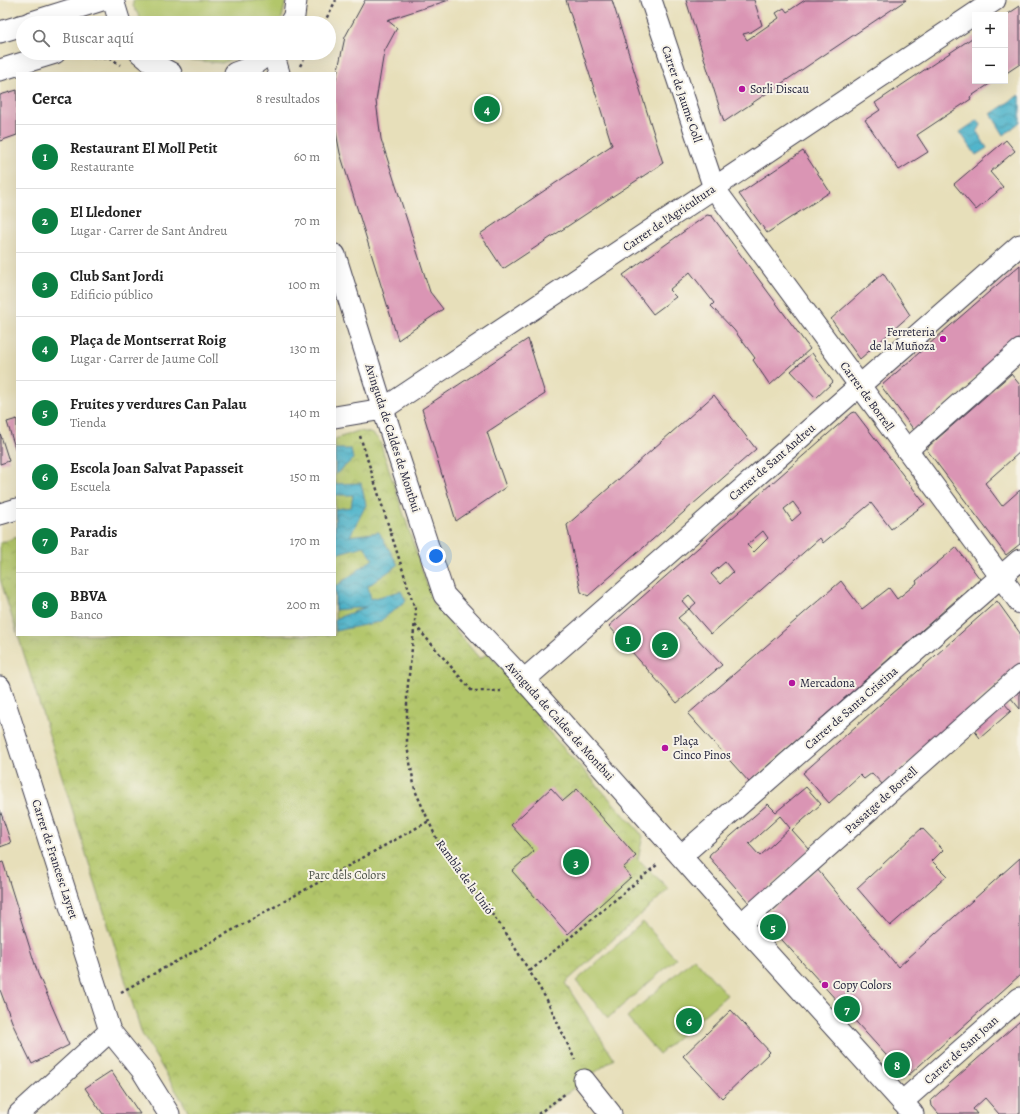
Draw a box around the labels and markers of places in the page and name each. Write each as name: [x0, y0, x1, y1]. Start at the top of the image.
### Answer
place label: Sorli Discau: [750, 81, 810, 97]
marker: Sorli Discau: [737, 84, 747, 94]
pin: 4: [474, 94, 500, 124]
place label: Ferreteria de la Muñoza: [870, 324, 935, 354]
marker: Ferreteria de la Muñoza: [938, 334, 948, 344]
pin: 1: [615, 624, 641, 654]
pin: 2: [652, 630, 678, 660]
place label: Mercadona: [800, 675, 855, 691]
marker: Mercadona: [787, 678, 797, 688]
place label: Plaça Cinco Pinos: [673, 733, 731, 763]
marker: Plaça Cinco Pinos: [660, 743, 670, 753]
pin: 3: [563, 847, 589, 877]
pin: 5: [760, 912, 786, 942]
place label: Copy Colors: [833, 977, 892, 993]
marker: Copy Colors: [820, 980, 830, 990]
pin: 7: [834, 994, 860, 1024]
pin: 6: [676, 1006, 702, 1036]
pin: 8: [884, 1050, 910, 1080]

